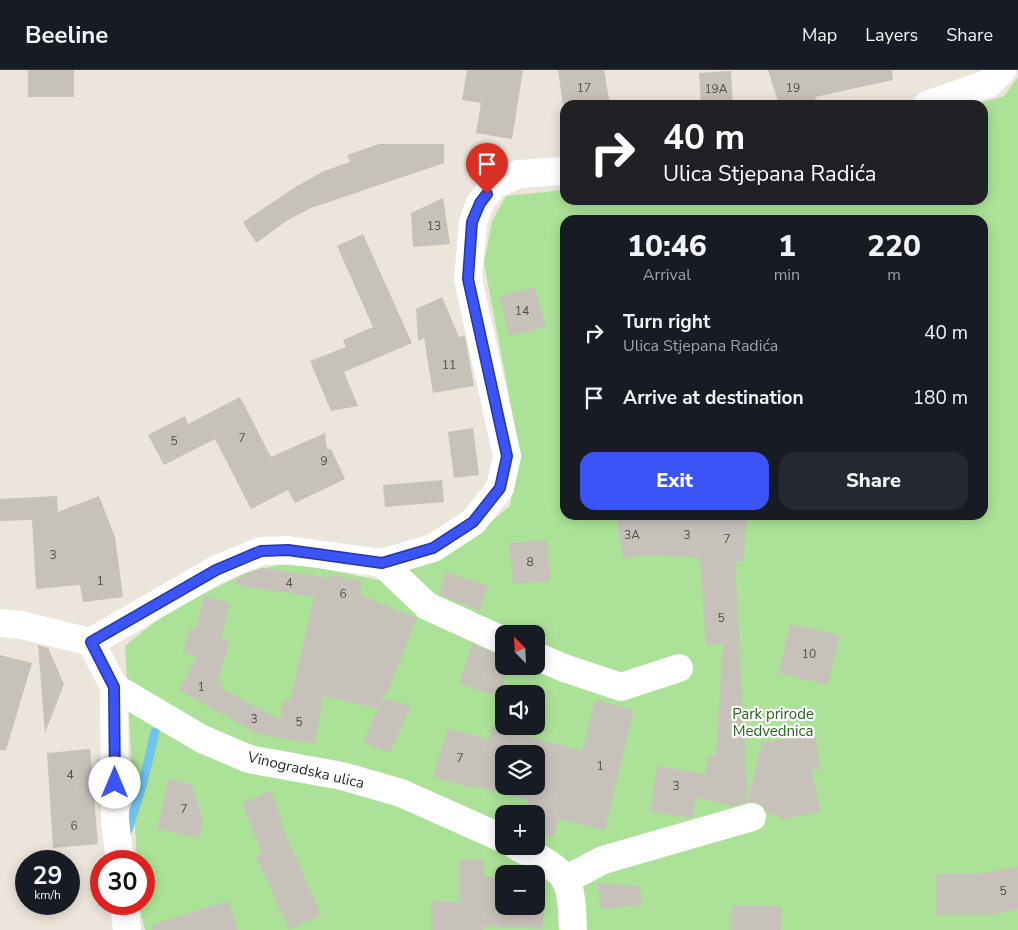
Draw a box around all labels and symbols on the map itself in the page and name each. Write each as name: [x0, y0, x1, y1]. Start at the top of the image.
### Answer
house number: 17: [577, 80, 591, 96]
house number: 19: [786, 80, 800, 96]
house number: 19A: [704, 81, 728, 97]
pin: [466, 143, 508, 194]
house number: 13: [427, 218, 441, 234]
house number: 14: [515, 303, 529, 319]
house number: 11: [442, 357, 456, 373]
house number: 7: [238, 430, 246, 446]
house number: 5: [170, 433, 178, 449]
house number: 9: [320, 453, 328, 469]
house number: 3A: [624, 527, 640, 543]
house number: 3: [683, 527, 691, 543]
house number: 7: [723, 531, 731, 547]
house number: 3: [49, 547, 57, 563]
house number: 8: [526, 554, 534, 570]
house number: 1: [96, 573, 104, 589]
house number: 4: [285, 575, 293, 591]
house number: 6: [339, 586, 347, 602]
house number: 5: [717, 610, 725, 626]
north arrow: [495, 625, 545, 675]
house number: 10: [802, 646, 816, 662]
house number: 1: [197, 679, 205, 695]
park label: Park prirode Medvednica: [732, 704, 814, 741]
house number: 3: [250, 711, 258, 727]
house number: 5: [295, 714, 303, 730]
street label: Vinogradska ulica: [245, 747, 366, 793]
house number: 7: [456, 750, 464, 766]
position arrow: [88, 756, 140, 808]
house number: 1: [596, 758, 604, 774]
house number: 4: [66, 767, 74, 783]
house number: 3: [672, 778, 680, 794]
house number: 7: [180, 801, 188, 817]
house number: 6: [70, 818, 78, 834]
speed limit sign: 30: [90, 850, 155, 915]
house number: 5: [999, 883, 1007, 899]

